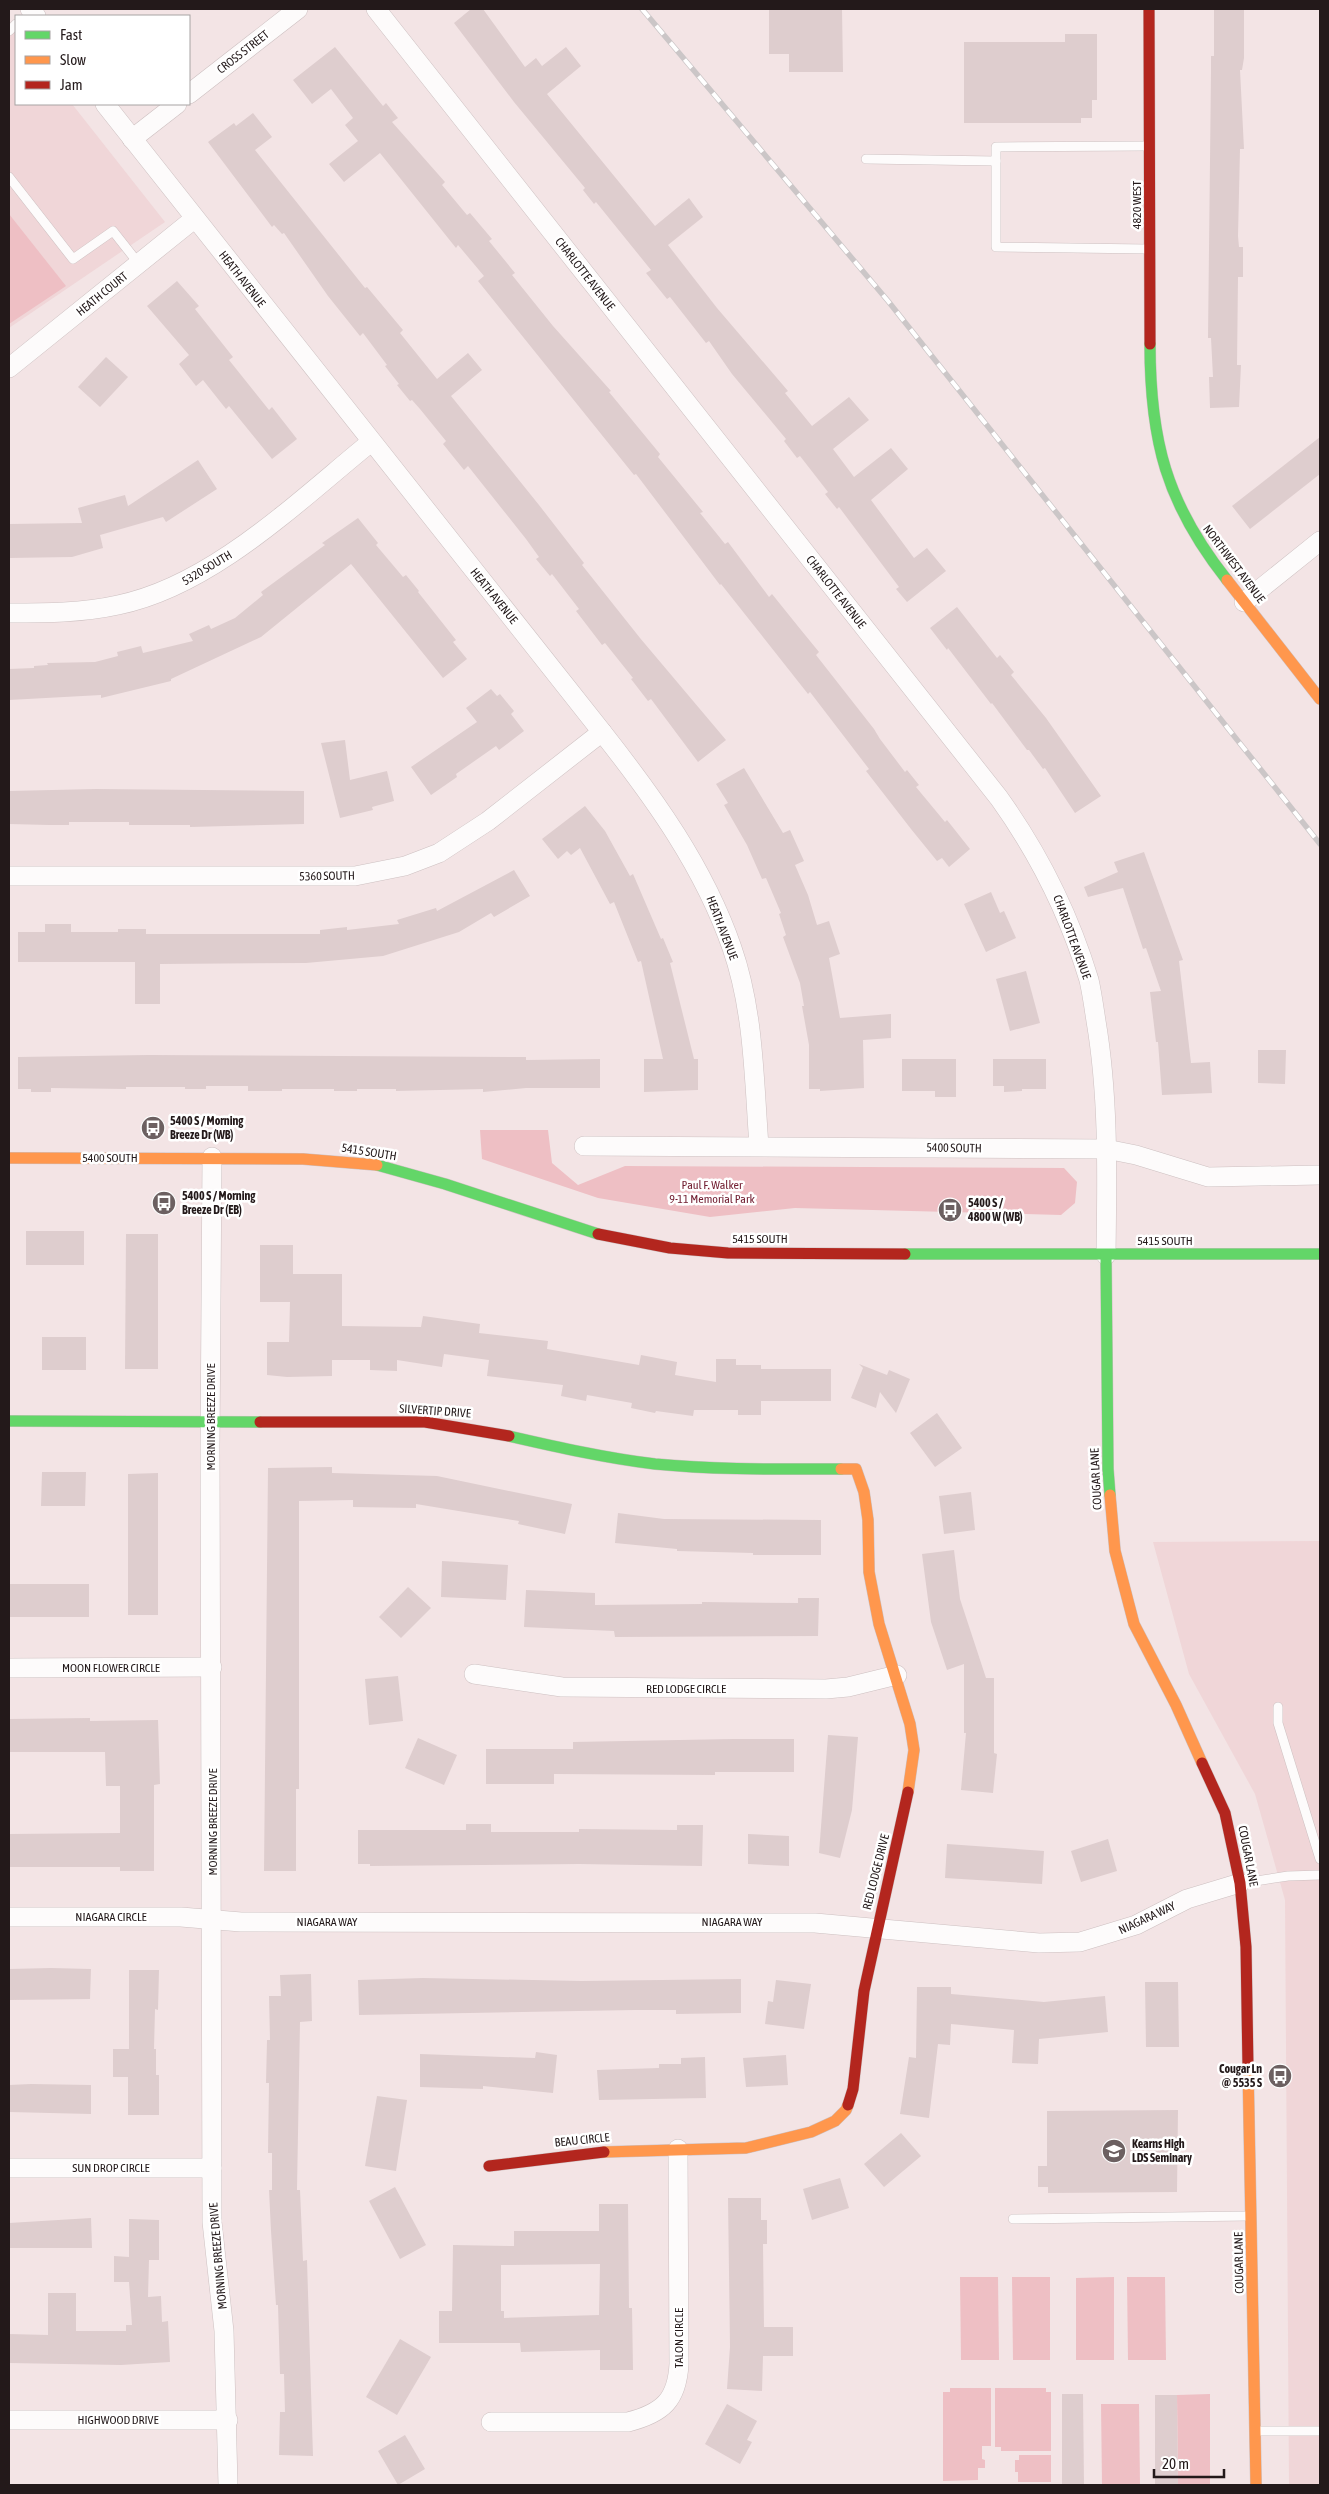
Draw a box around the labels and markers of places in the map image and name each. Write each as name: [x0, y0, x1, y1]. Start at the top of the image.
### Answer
place label: 5400 S / Morning Breeze Dr (WB): [170, 1114, 244, 1142]
bus stop icon: 5400 S / Morning Breeze Dr (WB): [140, 1115, 166, 1141]
place label: 5400 S / Morning Breeze Dr (EB): [182, 1189, 256, 1217]
bus stop icon: 5400 S / Morning Breeze Dr (EB): [151, 1190, 177, 1216]
place label: 5400 S / 4800 W (WB): [967, 1196, 1023, 1224]
bus stop icon: 5400 S / 4800 W (WB): [937, 1197, 963, 1223]
place label: Cougar Ln @ 5535 S: [1219, 2062, 1262, 2090]
bus stop icon: Cougar Ln @ 5535 S: [1267, 2063, 1293, 2089]
place label: Kearns High LDS Seminary: [1132, 2137, 1192, 2165]
school or university icon: Kearns High LDS Seminary: [1101, 2138, 1127, 2164]

